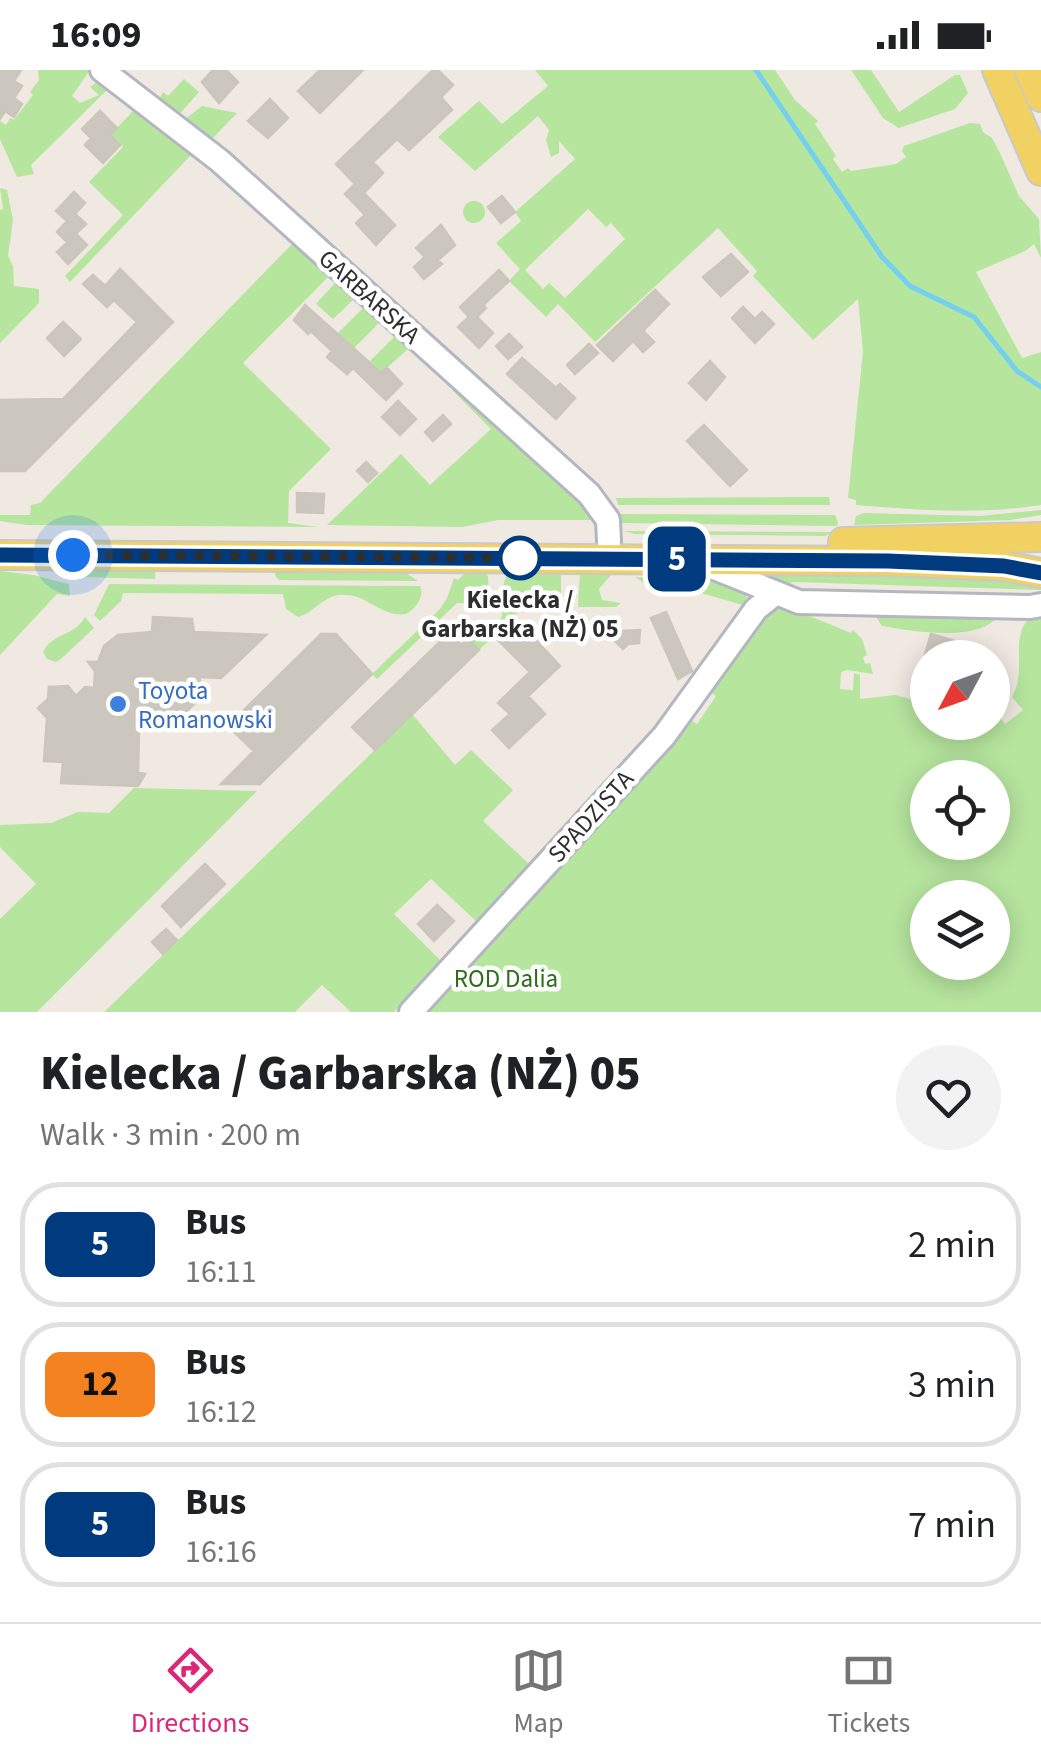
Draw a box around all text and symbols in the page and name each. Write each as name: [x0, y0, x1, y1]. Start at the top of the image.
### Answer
text: 16:09: [50, 8, 142, 62]
street label: GARBARSKA: [310, 241, 429, 353]
line badge: 5: [644, 526, 710, 592]
your location: [48, 530, 98, 580]
text: 5: [668, 534, 686, 584]
marker: Kielecka / Garbarska (NŻ) 05: [499, 537, 541, 579]
place label: Kielecka / Garbarska (NŻ) 05: [421, 582, 619, 647]
north arrow: [910, 640, 1010, 740]
map controls: [910, 640, 1010, 980]
place label: Toyota Romanowski: [138, 673, 273, 738]
marker: Toyota Romanowski: [107, 693, 129, 715]
button: locate: [910, 760, 1010, 860]
street label: SPADZISTA: [539, 762, 642, 871]
button: layers: [910, 880, 1010, 980]
park label: ROD Dalia: [454, 961, 558, 997]
text: Kielecka / Garbarska (NŻ) 05: [40, 1040, 641, 1108]
button: heart: [896, 1045, 1001, 1150]
text: Walk · 3 min · 200 m: [40, 1112, 301, 1158]
text: Bus: [185, 1195, 246, 1249]
text: 2 min: [908, 1218, 996, 1272]
text: 5: [91, 1219, 109, 1269]
text: 16:11: [185, 1249, 257, 1295]
text: Bus: [185, 1335, 246, 1389]
text: 3 min: [908, 1358, 996, 1412]
text: 12: [82, 1359, 118, 1409]
text: 16:12: [185, 1389, 257, 1435]
text: Bus: [185, 1475, 246, 1529]
text: 7 min: [908, 1498, 996, 1552]
text: 5: [91, 1499, 109, 1549]
text: 16:16: [185, 1529, 257, 1575]
tab: Directions: [131, 1643, 249, 1743]
tab: Map: [511, 1643, 566, 1743]
tab: Tickets: [828, 1643, 910, 1743]

